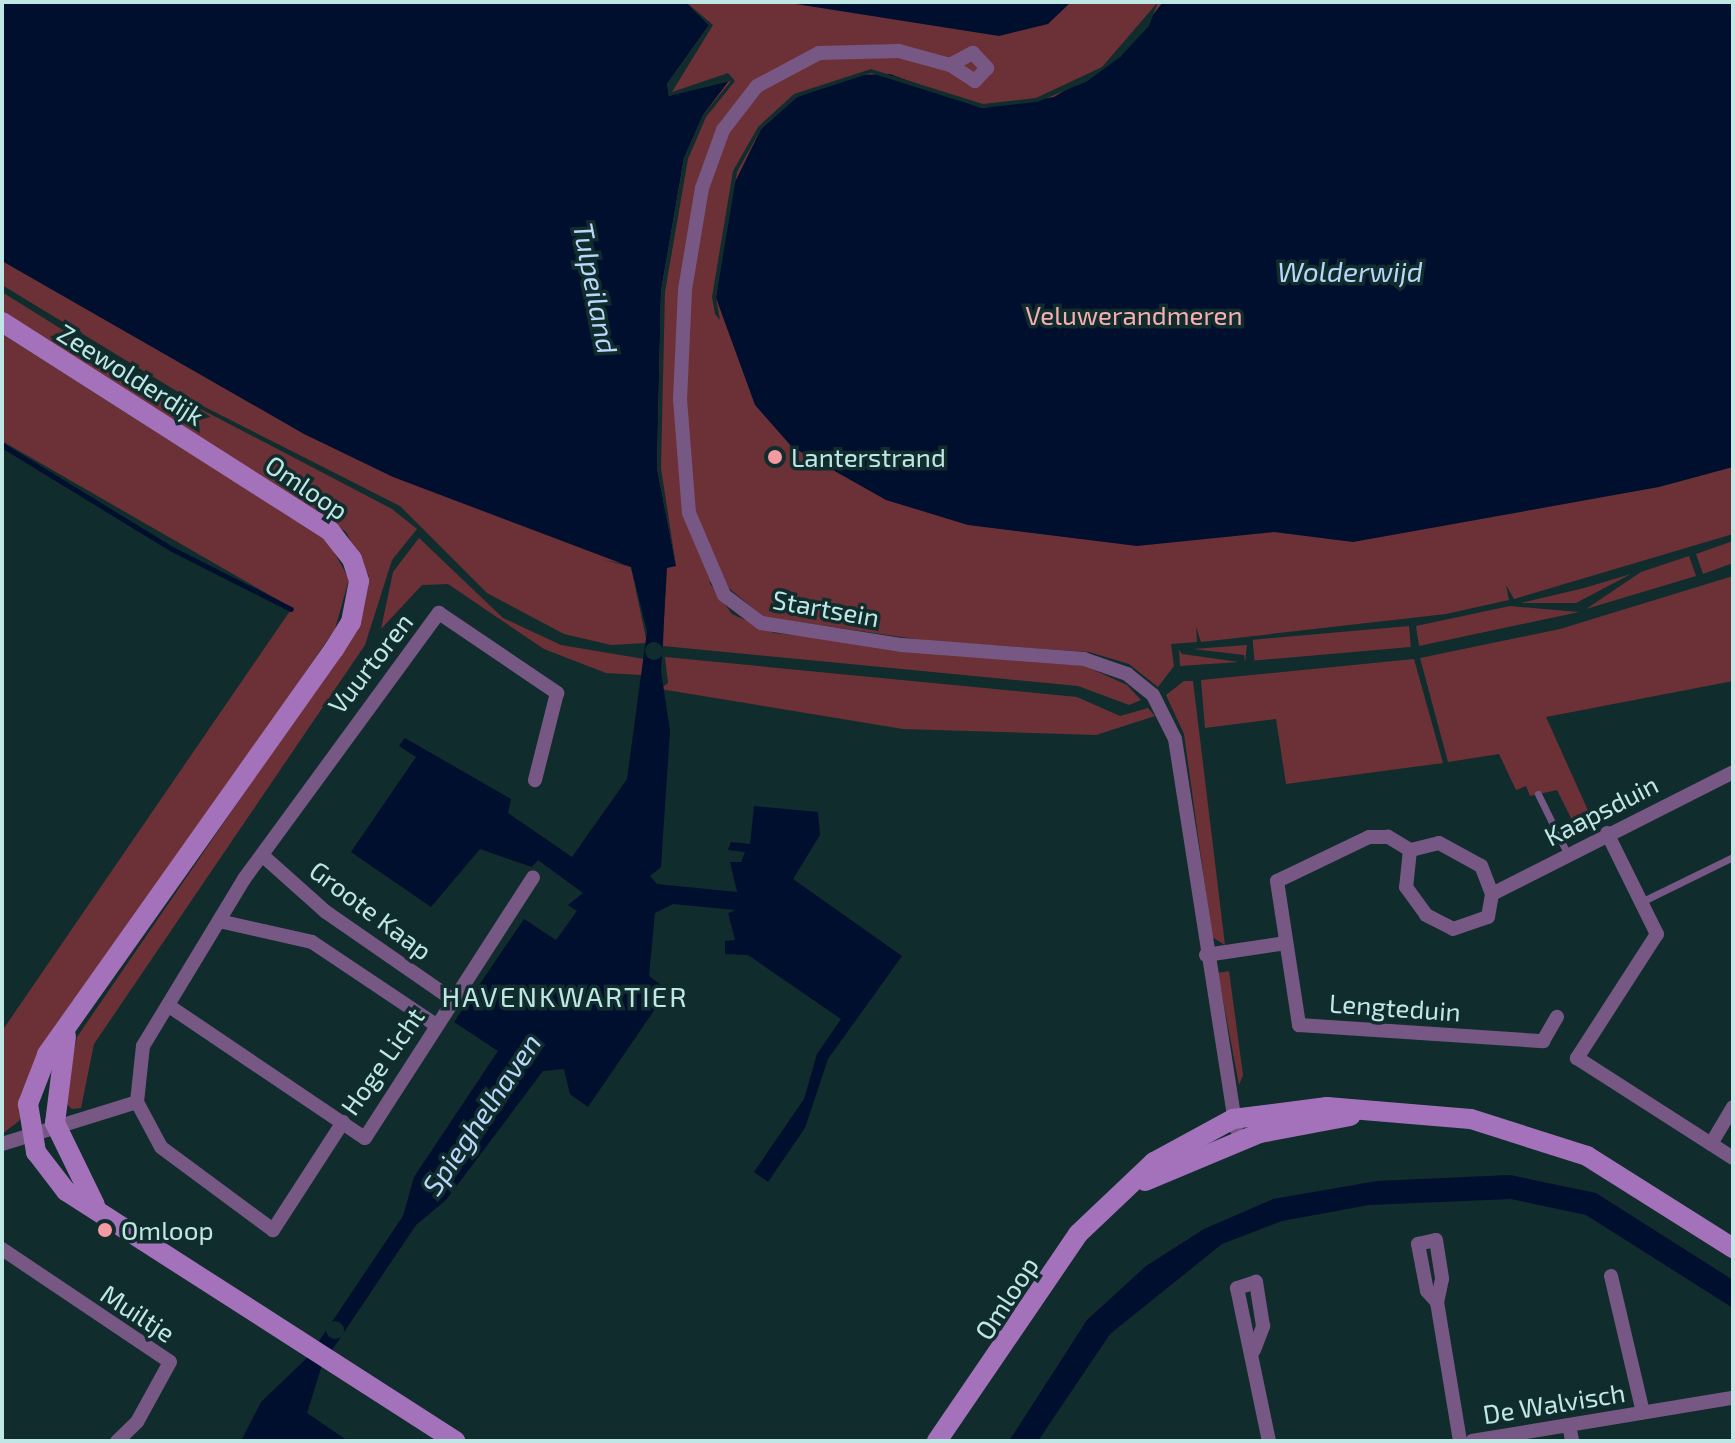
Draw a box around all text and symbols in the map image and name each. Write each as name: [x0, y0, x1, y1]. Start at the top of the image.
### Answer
water label: Tulpeiland: [567, 220, 625, 356]
water label: Wolderwijd: [1277, 254, 1423, 288]
park label: Veluwerandmeren: [1025, 299, 1243, 331]
street label: Zeewolderdijk: [52, 317, 210, 431]
place label: Lanterstrand: [791, 441, 946, 473]
street label: Omloop: [260, 448, 354, 526]
marker: Lanterstrand: [766, 448, 784, 466]
street label: Startsein: [770, 583, 882, 633]
street label: Vuurtoren: [321, 606, 419, 720]
street label: Kaapsduin: [1539, 768, 1663, 852]
street label: Groote Kaap: [304, 854, 438, 966]
district label: HAVENKWARTIER: [441, 979, 689, 1013]
street label: Lengteduin: [1328, 987, 1462, 1027]
street label: Hoge Licht: [334, 1001, 430, 1121]
water label: Spieghelhaven: [415, 1027, 547, 1201]
place label: Omloop: [121, 1214, 213, 1246]
marker: Omloop: [96, 1221, 114, 1239]
street label: Omloop: [968, 1251, 1044, 1345]
street label: Muiltje: [95, 1278, 181, 1348]
street label: De Walvisch: [1480, 1376, 1628, 1430]

